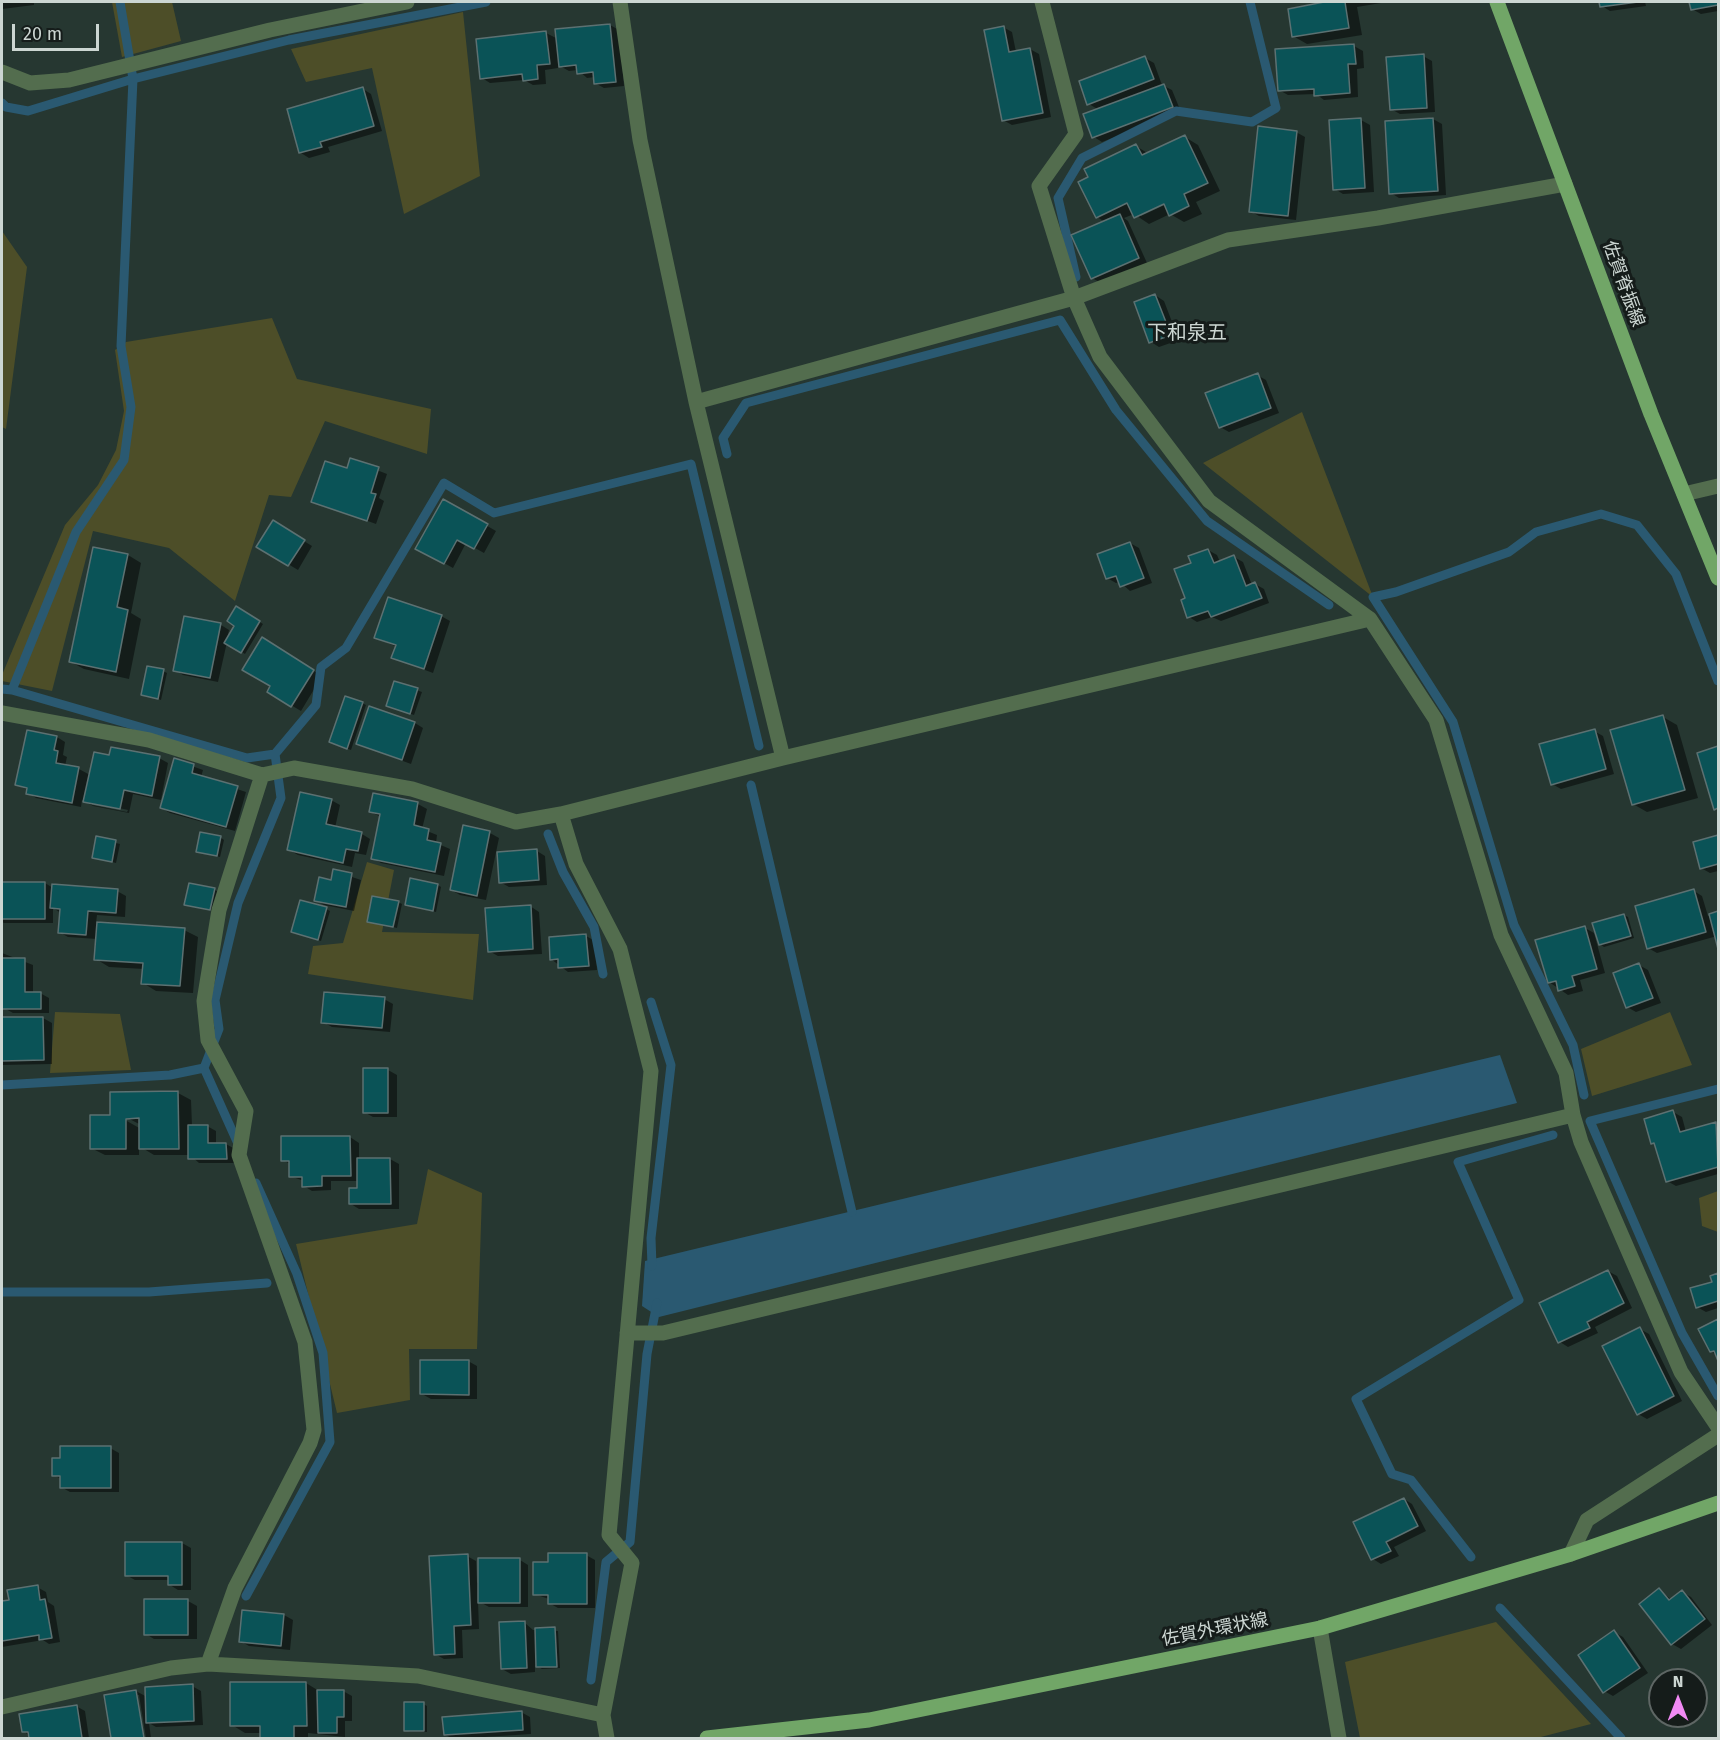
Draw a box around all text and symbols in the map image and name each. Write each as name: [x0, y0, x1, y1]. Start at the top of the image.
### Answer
scale bar: [15, 12, 102, 50]
text: 20 m: [23, 23, 62, 45]
street label: 佐賀脊振線: [1597, 238, 1649, 330]
district label: 下和泉五: [1147, 321, 1227, 345]
street label: 佐賀外環状線: [1160, 1609, 1270, 1651]
north arrow: [1648, 1668, 1708, 1728]
text: N: [1673, 1672, 1683, 1691]

